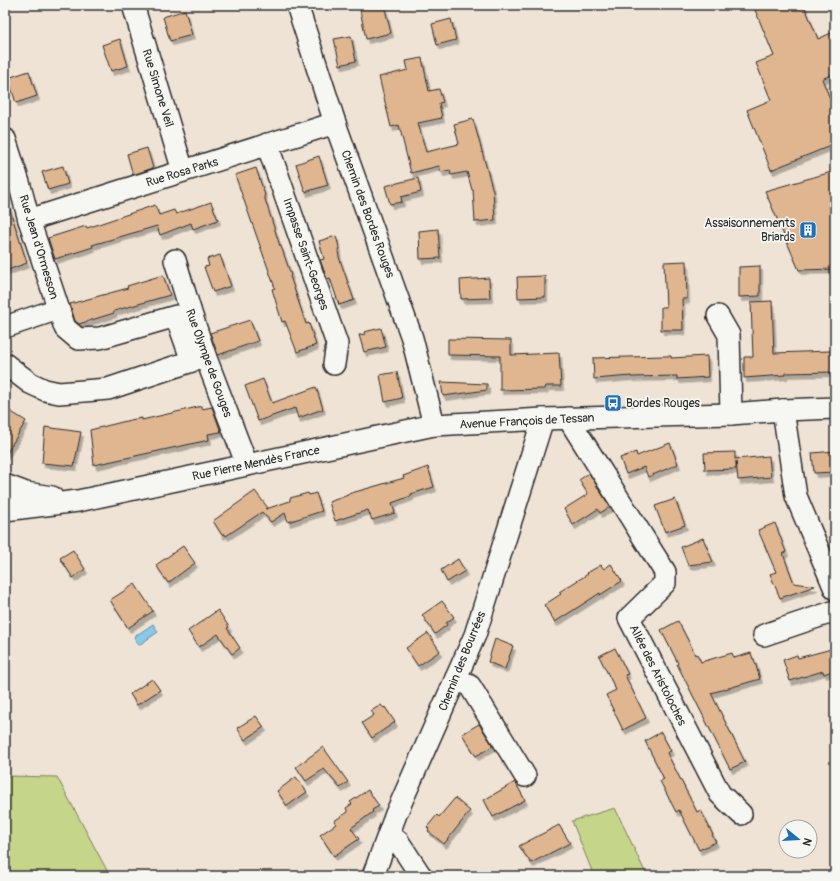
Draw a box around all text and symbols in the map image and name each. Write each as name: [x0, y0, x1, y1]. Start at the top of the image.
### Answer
street label: Rue Simone Veil: [139, 47, 177, 129]
street label: Chemin des Bordes Rouges: [337, 148, 398, 281]
street label: Rue Rosa Parks: [144, 154, 221, 191]
street label: Rue Jean d'Ormesson: [16, 193, 62, 301]
street label: Impasse Saint-Georges: [279, 196, 332, 313]
place label: Assaisonnements Briards: [704, 216, 796, 245]
building icon: Assaisonnements Briards: [798, 220, 818, 240]
street label: Rue Olympe de Gouges: [182, 307, 235, 420]
bus stop icon: Bordes Rouges: [603, 393, 623, 413]
place label: Bordes Rouges: [626, 396, 701, 411]
street label: Avenue François de Tessan: [459, 410, 595, 433]
street label: Rue Pierre Mendès France: [191, 443, 321, 484]
street label: Chemin des Bourrées: [436, 609, 490, 713]
street label: Allée des Aristoloches: [626, 622, 690, 729]
north arrow: [778, 819, 818, 859]
text: N: [800, 836, 814, 848]

